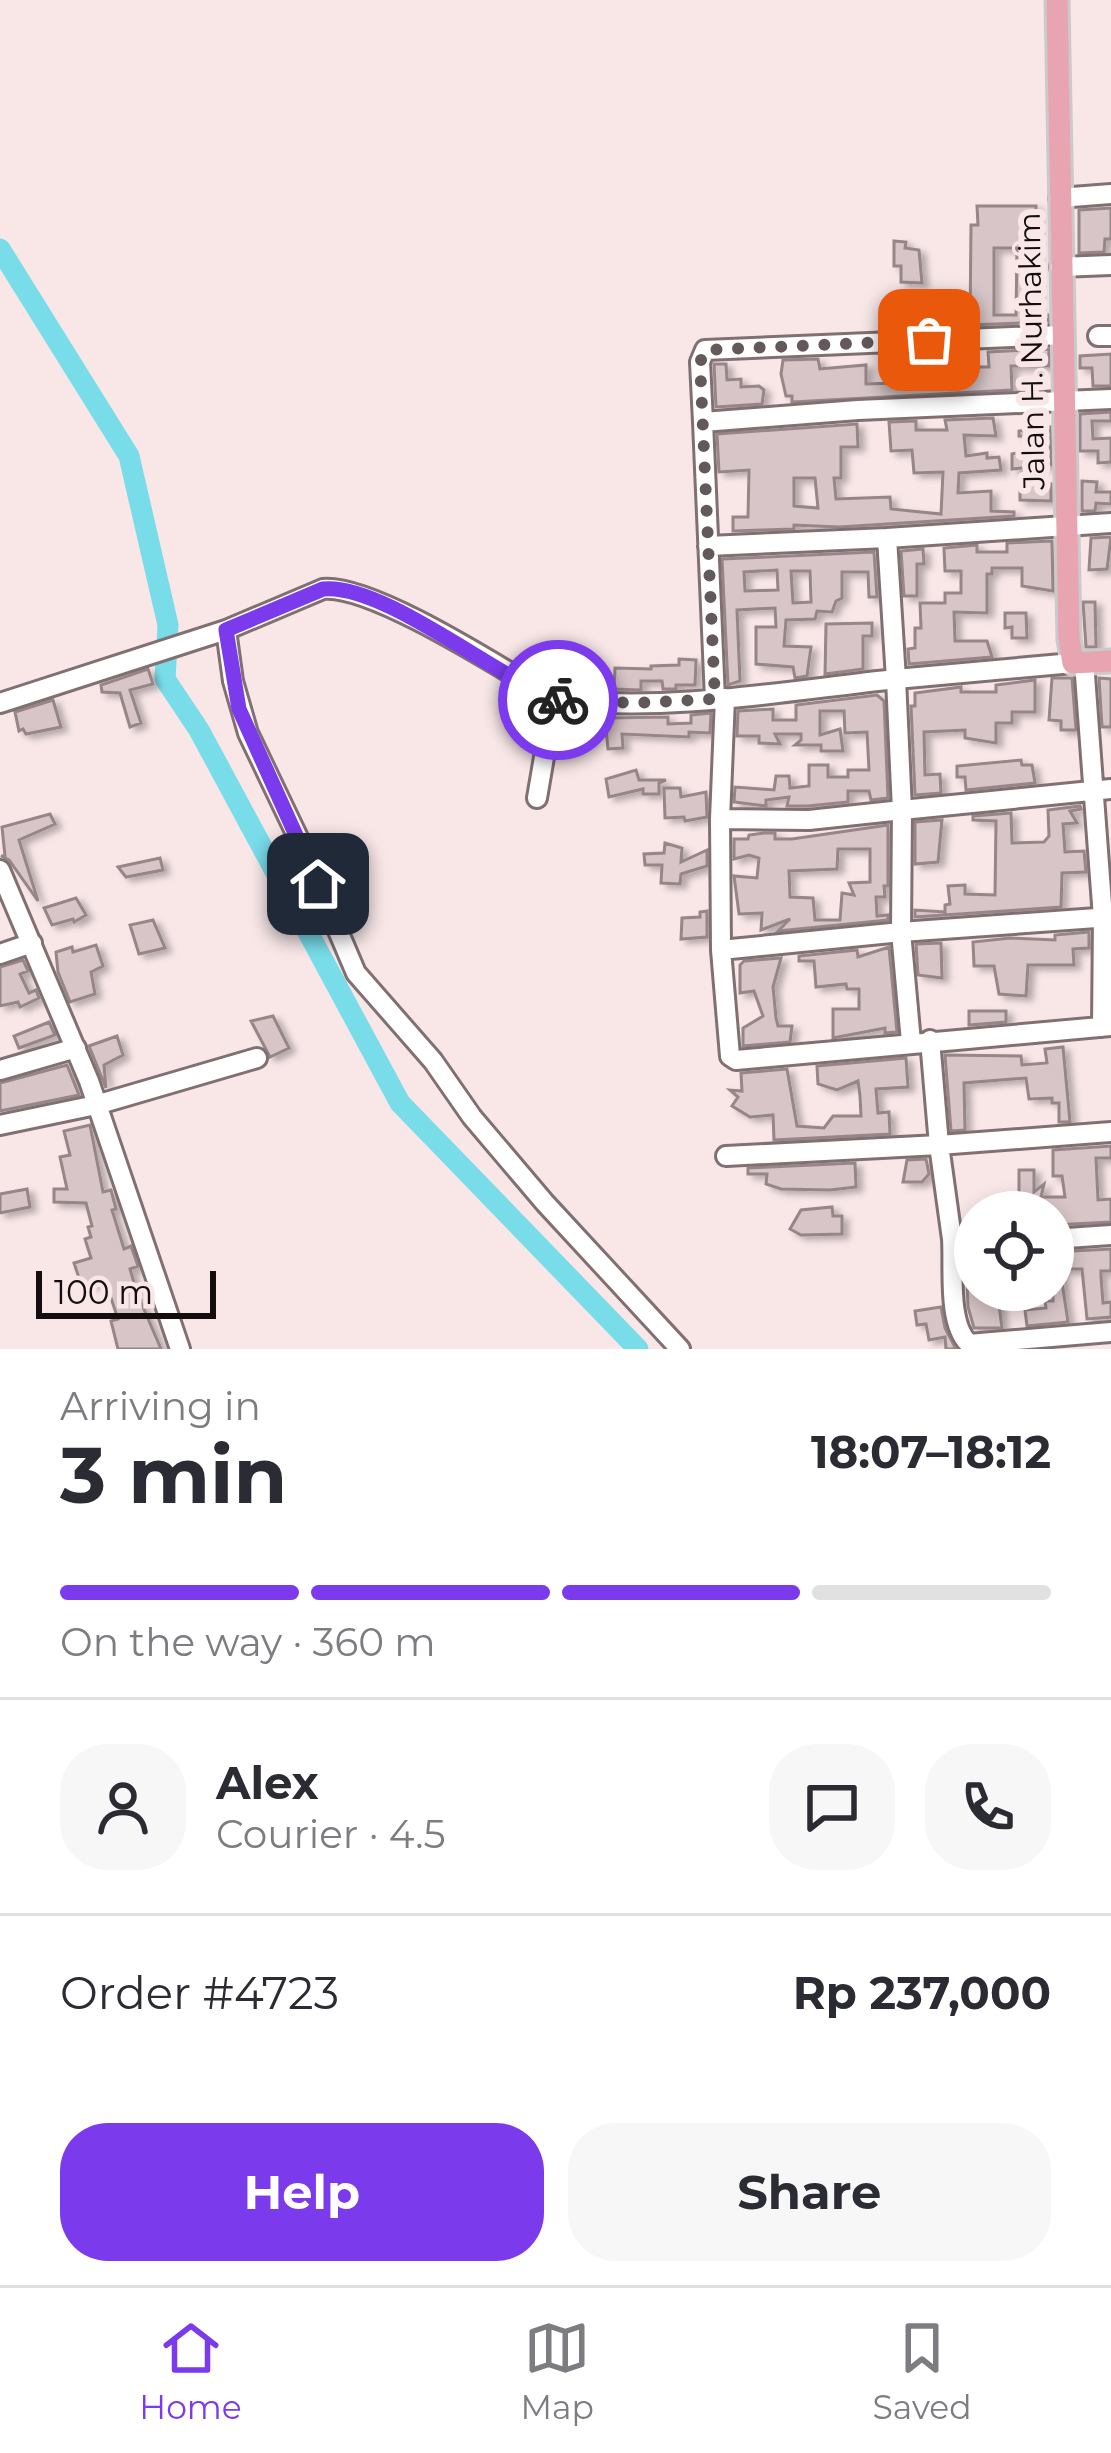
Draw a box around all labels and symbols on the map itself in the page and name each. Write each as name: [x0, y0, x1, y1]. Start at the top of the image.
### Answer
street label: Jalan H. Nurhakim: [1011, 212, 1052, 491]
pin: [878, 289, 980, 391]
courier: [498, 640, 618, 760]
pin: [267, 833, 369, 935]
scale bar: [36, 1265, 216, 1318]

